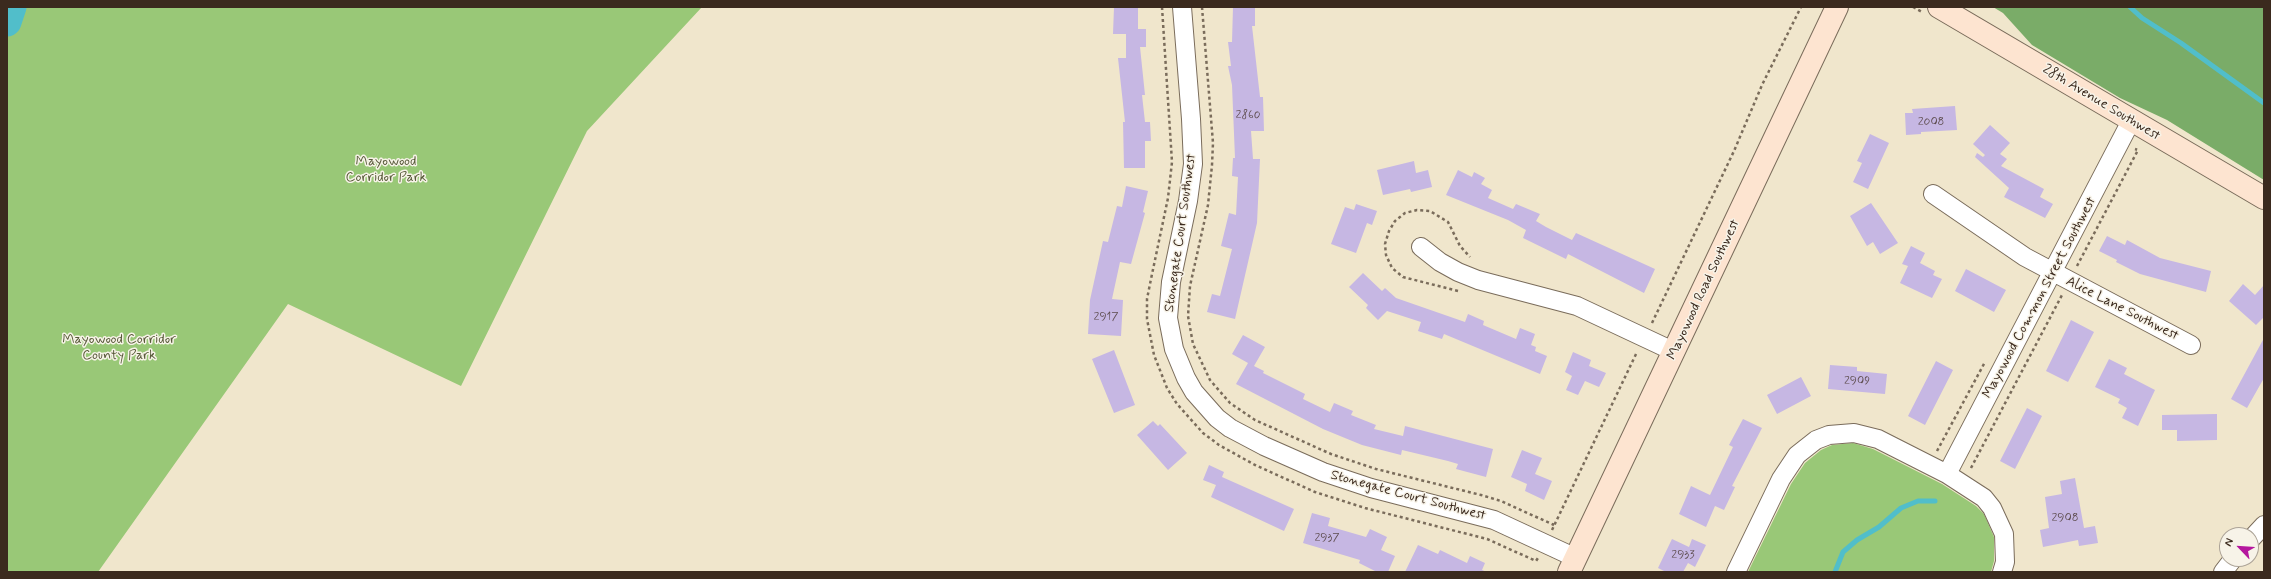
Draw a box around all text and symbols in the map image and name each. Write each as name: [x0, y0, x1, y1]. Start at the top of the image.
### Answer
street label: 28th Avenue Southwest: [2039, 61, 2163, 145]
house number: 2860: [1236, 108, 1260, 122]
house number: 2008: [1918, 115, 1944, 129]
street label: Stonegate Court Southwest: [1162, 153, 1200, 313]
park label: Mayowood Corridor Park: [346, 154, 426, 186]
street label: Mayowood Common Street Southwest: [1980, 194, 2100, 402]
street label: Mayowood Road Southwest: [1664, 217, 1744, 363]
street label: Alice Lane Southwest: [2063, 273, 2181, 345]
house number: 2917: [1094, 310, 1118, 324]
park label: Mayowood Corridor County Park: [62, 332, 176, 364]
house number: 2909: [1844, 374, 1870, 388]
street label: Stonegate Court Southwest: [1329, 467, 1487, 525]
house number: 2908: [2051, 511, 2079, 525]
north arrow: [2219, 527, 2259, 567]
house number: 2937: [1314, 531, 1340, 545]
text: N: [2221, 536, 2237, 549]
house number: 2933: [1671, 548, 1695, 562]

